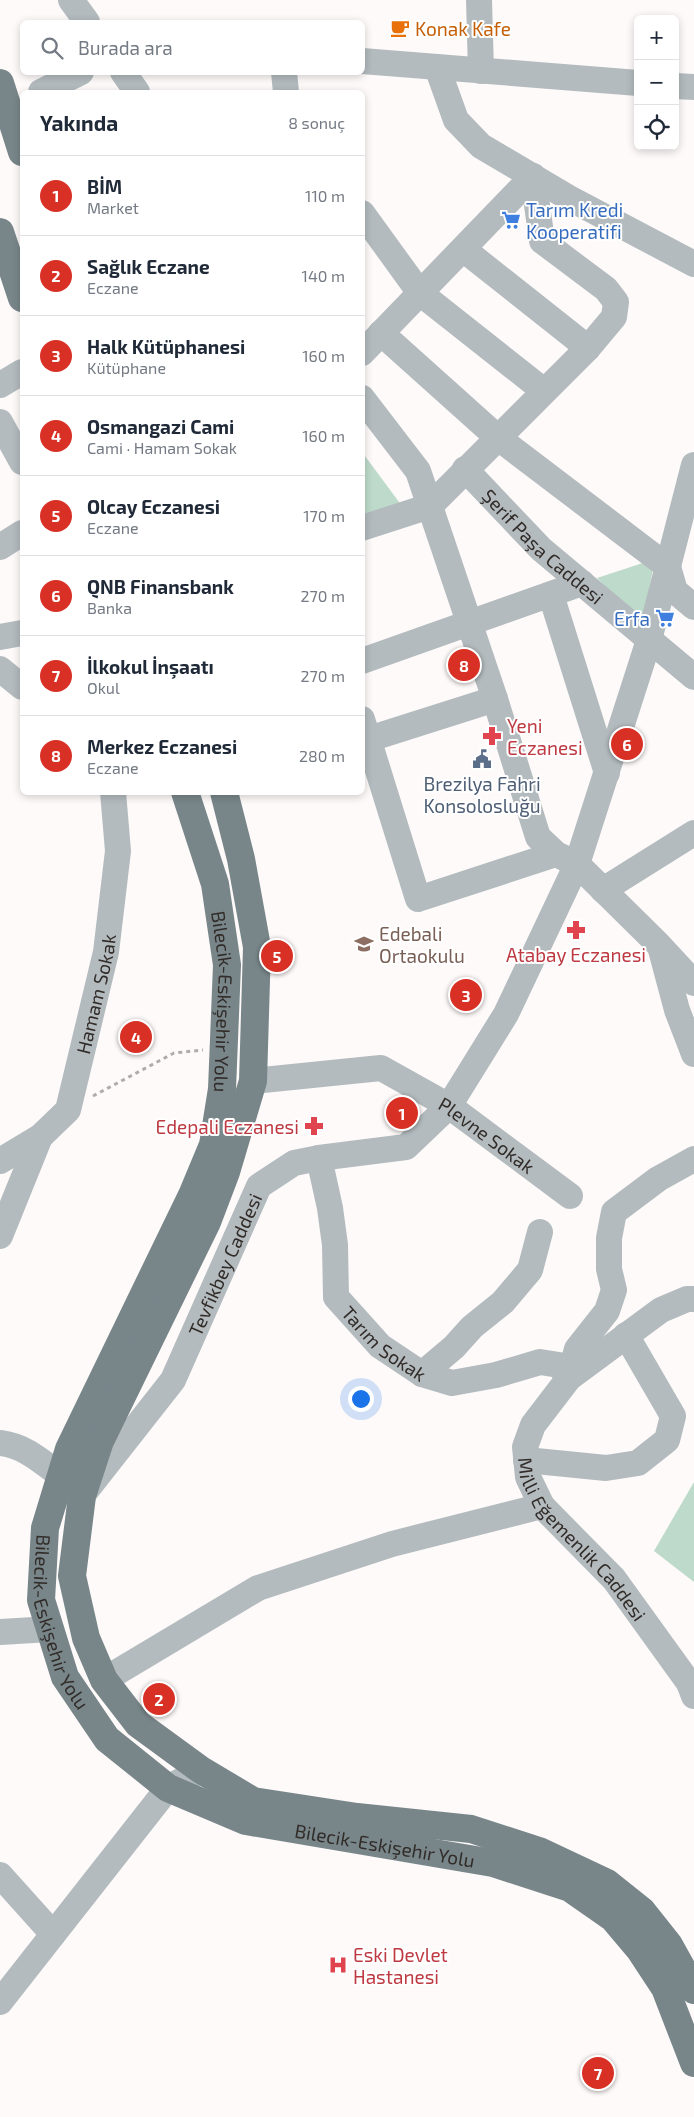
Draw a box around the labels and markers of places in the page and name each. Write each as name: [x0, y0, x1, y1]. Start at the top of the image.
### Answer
cafe icon: Konak Kafe: [389, 17, 411, 39]
place label: Konak Kafe: [415, 17, 511, 40]
place label: Tarım Kredi Kooperatifi: [526, 198, 623, 243]
supermarket icon: Tarım Kredi Kooperatifi: [500, 209, 522, 231]
place label: Erfa: [614, 607, 650, 630]
supermarket icon: Erfa: [654, 607, 676, 629]
pin: 8: [448, 646, 480, 684]
place label: Yeni Eczanesi: [507, 714, 583, 759]
pharmacy icon: Yeni Eczanesi: [481, 725, 503, 747]
pin: 6: [611, 725, 643, 763]
public building icon: Brezilya Fahri Konsolosluğu: [471, 748, 493, 770]
place label: Brezilya Fahri Konsolosluğu: [423, 772, 541, 817]
pharmacy icon: Atabay Eczanesi: [565, 919, 587, 941]
place label: Edebali Ortaokulu: [379, 922, 465, 967]
school or university icon: Edebali Ortaokulu: [353, 933, 375, 955]
pin: 5: [261, 937, 293, 975]
place label: Atabay Eczanesi: [506, 943, 646, 966]
pin: 3: [450, 976, 482, 1014]
pin: 4: [120, 1018, 152, 1056]
pin: 1: [386, 1094, 418, 1132]
place label: Edepali Eczanesi: [156, 1115, 299, 1138]
pharmacy icon: Edepali Eczanesi: [303, 1115, 325, 1137]
pin: 2: [143, 1680, 175, 1718]
place label: Eski Devlet Hastanesi: [353, 1943, 448, 1988]
hospital icon: Eski Devlet Hastanesi: [327, 1954, 349, 1976]
pin: 7: [582, 2054, 614, 2092]

